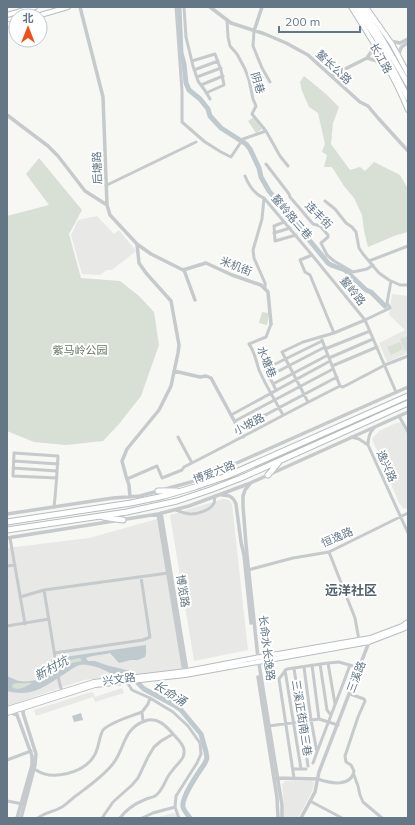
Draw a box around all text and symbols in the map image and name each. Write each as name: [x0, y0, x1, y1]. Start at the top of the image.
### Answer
north arrow: [8, 8, 48, 48]
scale bar: [279, 8, 360, 34]
text: 北: [23, 11, 34, 25]
text: 200 m: [285, 14, 320, 29]
street label: 长江路: [367, 40, 395, 76]
street label: 鳌长公路: [313, 47, 355, 87]
street label: 阴巷: [248, 70, 268, 96]
street label: 后塘路: [89, 151, 105, 185]
street label: 鳌岭路二巷: [269, 192, 315, 242]
street label: 连丰街: [302, 198, 336, 232]
street label: 米机街: [218, 254, 254, 278]
street label: 鳌岭路: [337, 274, 369, 308]
park label: 紫马岭公园: [53, 343, 108, 357]
street label: 水塘巷: [254, 344, 280, 380]
street label: 小坡路: [231, 410, 267, 438]
street label: 逸兴路: [374, 448, 400, 484]
street label: 博爱六路: [191, 458, 237, 486]
street label: 恒逸路: [319, 524, 355, 550]
street label: 博览路: [174, 574, 192, 608]
district label: 远洋社区: [325, 582, 377, 598]
street label: 长命水长逸路: [256, 614, 278, 682]
water label: 新村坑: [32, 652, 72, 683]
street label: 三溪路: [344, 659, 368, 695]
street label: 兴文路: [102, 670, 136, 688]
water label: 长命涌: [151, 677, 191, 710]
street label: 三溪正街南三巷: [289, 679, 315, 757]

